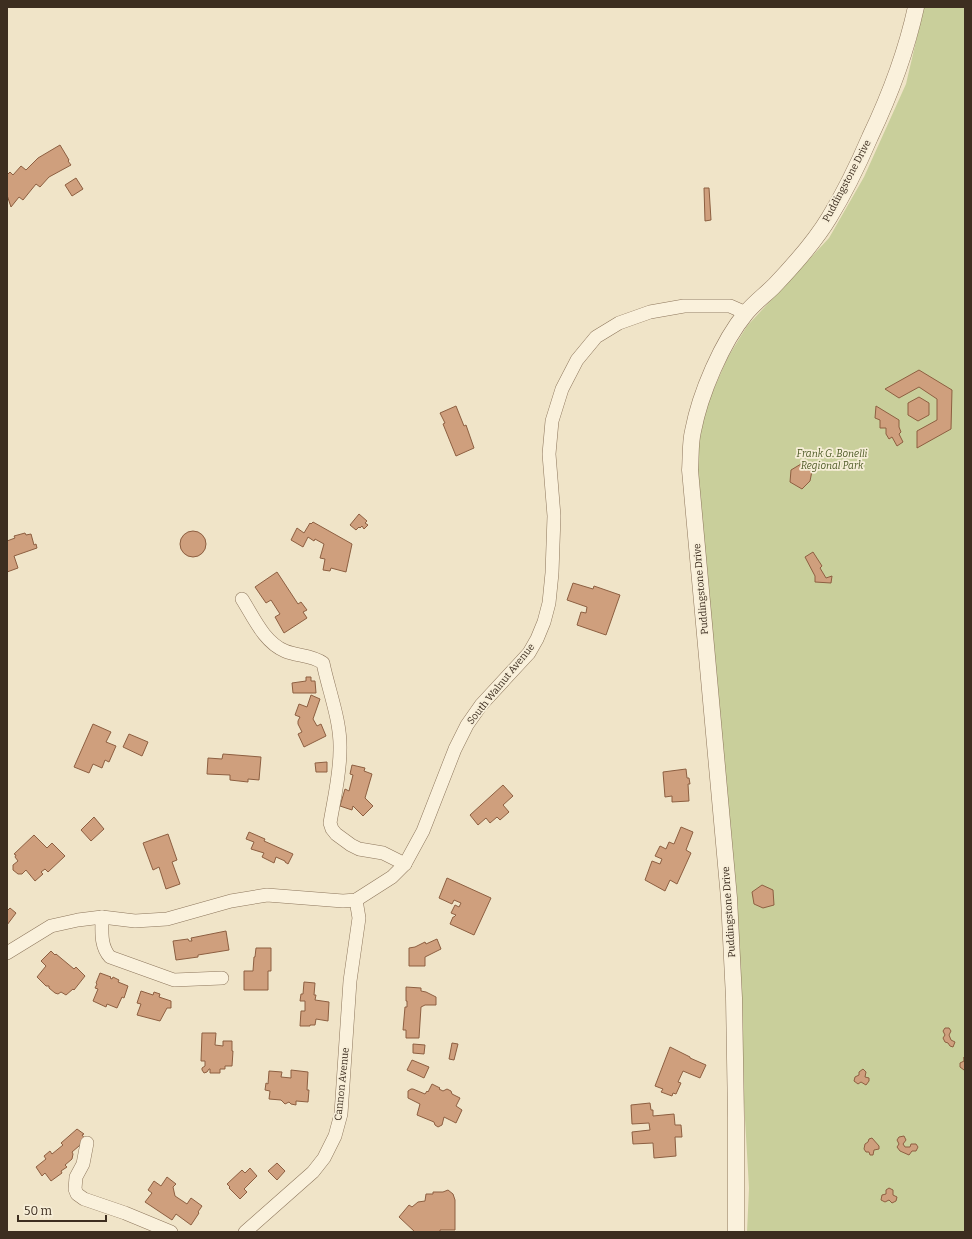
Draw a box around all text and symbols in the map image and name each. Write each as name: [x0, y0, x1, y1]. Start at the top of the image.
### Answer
street label: Puddingstone Drive: [820, 138, 874, 224]
park label: Frank G. Bonelli Regional Park: [797, 448, 868, 472]
street label: Puddingstone Drive: [691, 543, 711, 635]
street label: South Walnut Avenue: [465, 641, 537, 727]
street label: Puddingstone Drive: [720, 866, 738, 958]
street label: Cannon Avenue: [332, 1047, 352, 1121]
scale bar: [18, 1197, 106, 1223]
text: 50 m: [24, 1204, 53, 1218]

